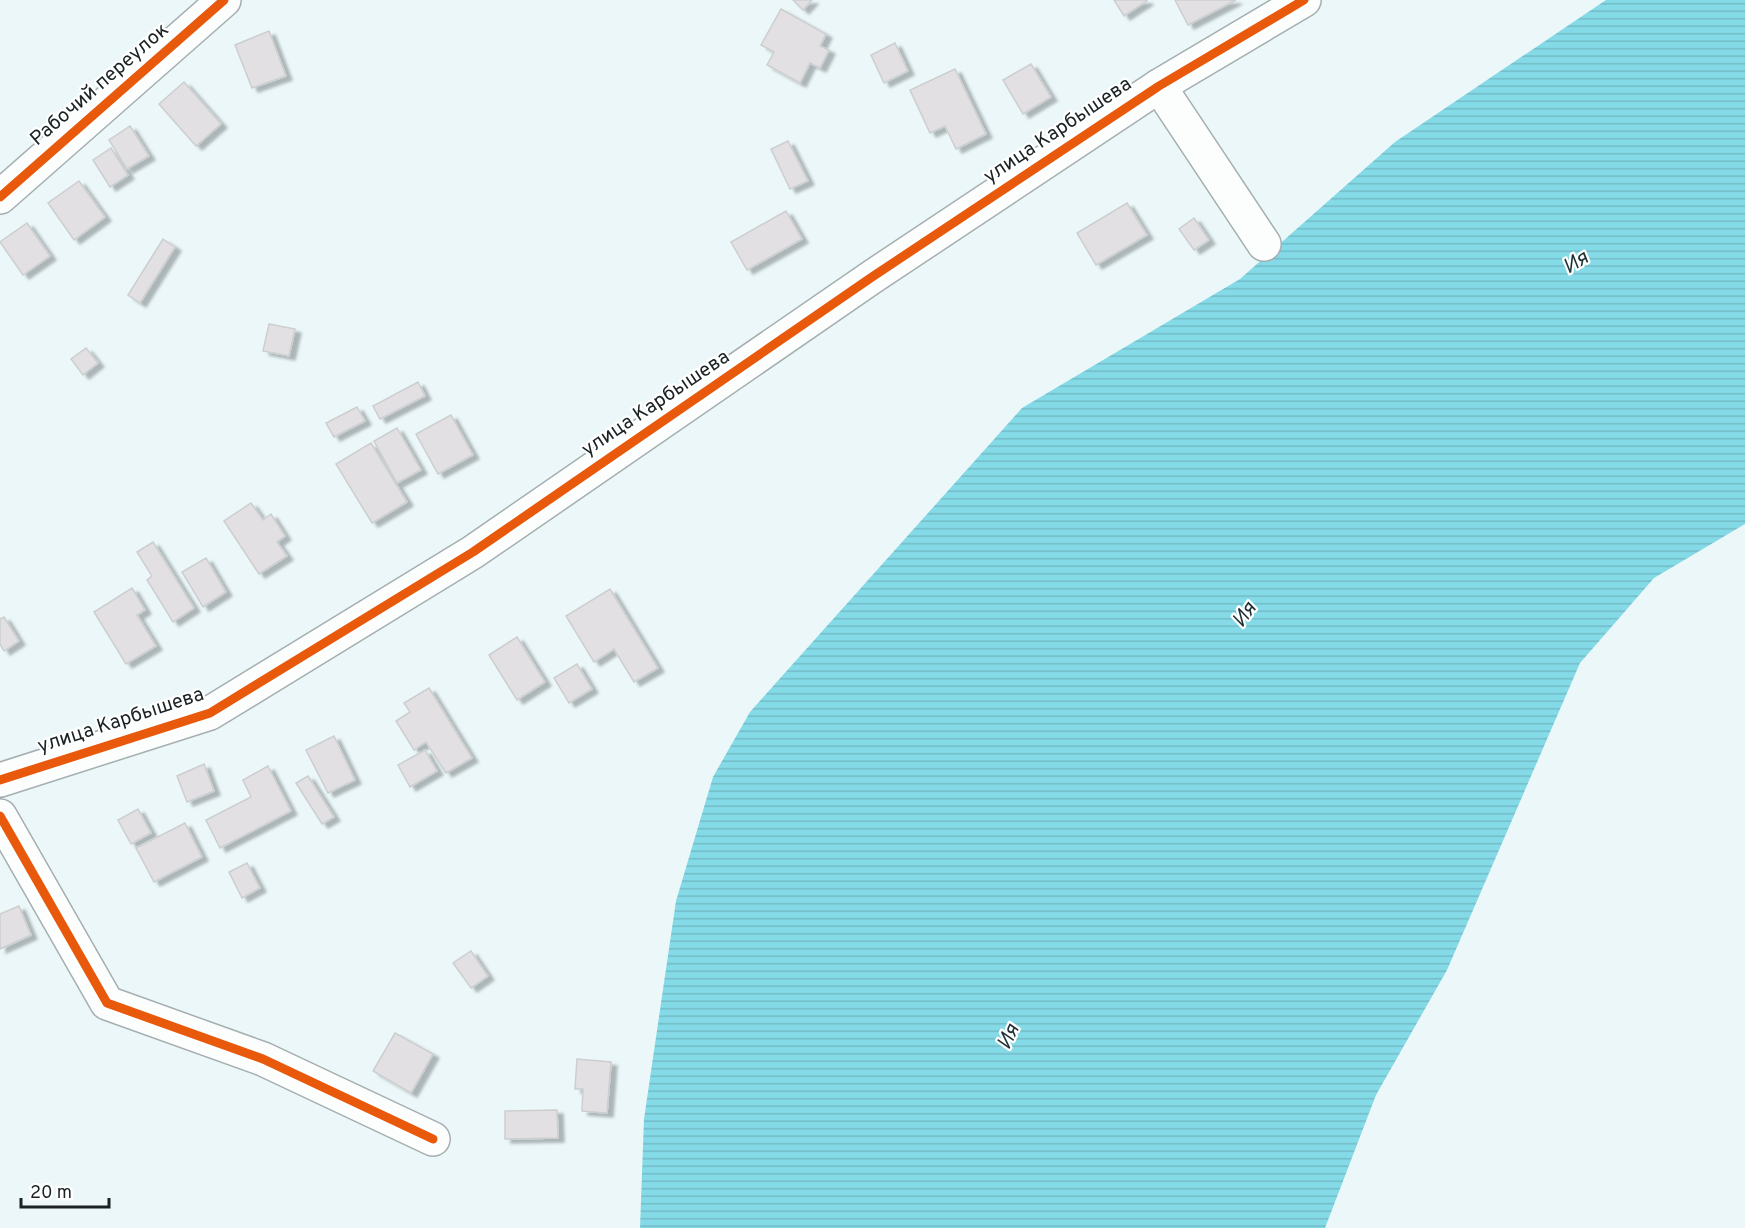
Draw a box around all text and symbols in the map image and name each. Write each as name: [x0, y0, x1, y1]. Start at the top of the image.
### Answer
street label: Рабочий переулок: [25, 18, 175, 152]
street label: улица Карбышева: [979, 72, 1137, 190]
water label: Ия: [1558, 244, 1595, 281]
street label: улица Карбышева: [577, 345, 735, 463]
water label: Ия: [1227, 596, 1264, 633]
street label: улица Карбышева: [35, 682, 207, 760]
water label: Ия: [991, 1019, 1027, 1054]
scale bar: [21, 1171, 110, 1209]
text: 20 m: [30, 1182, 72, 1205]

